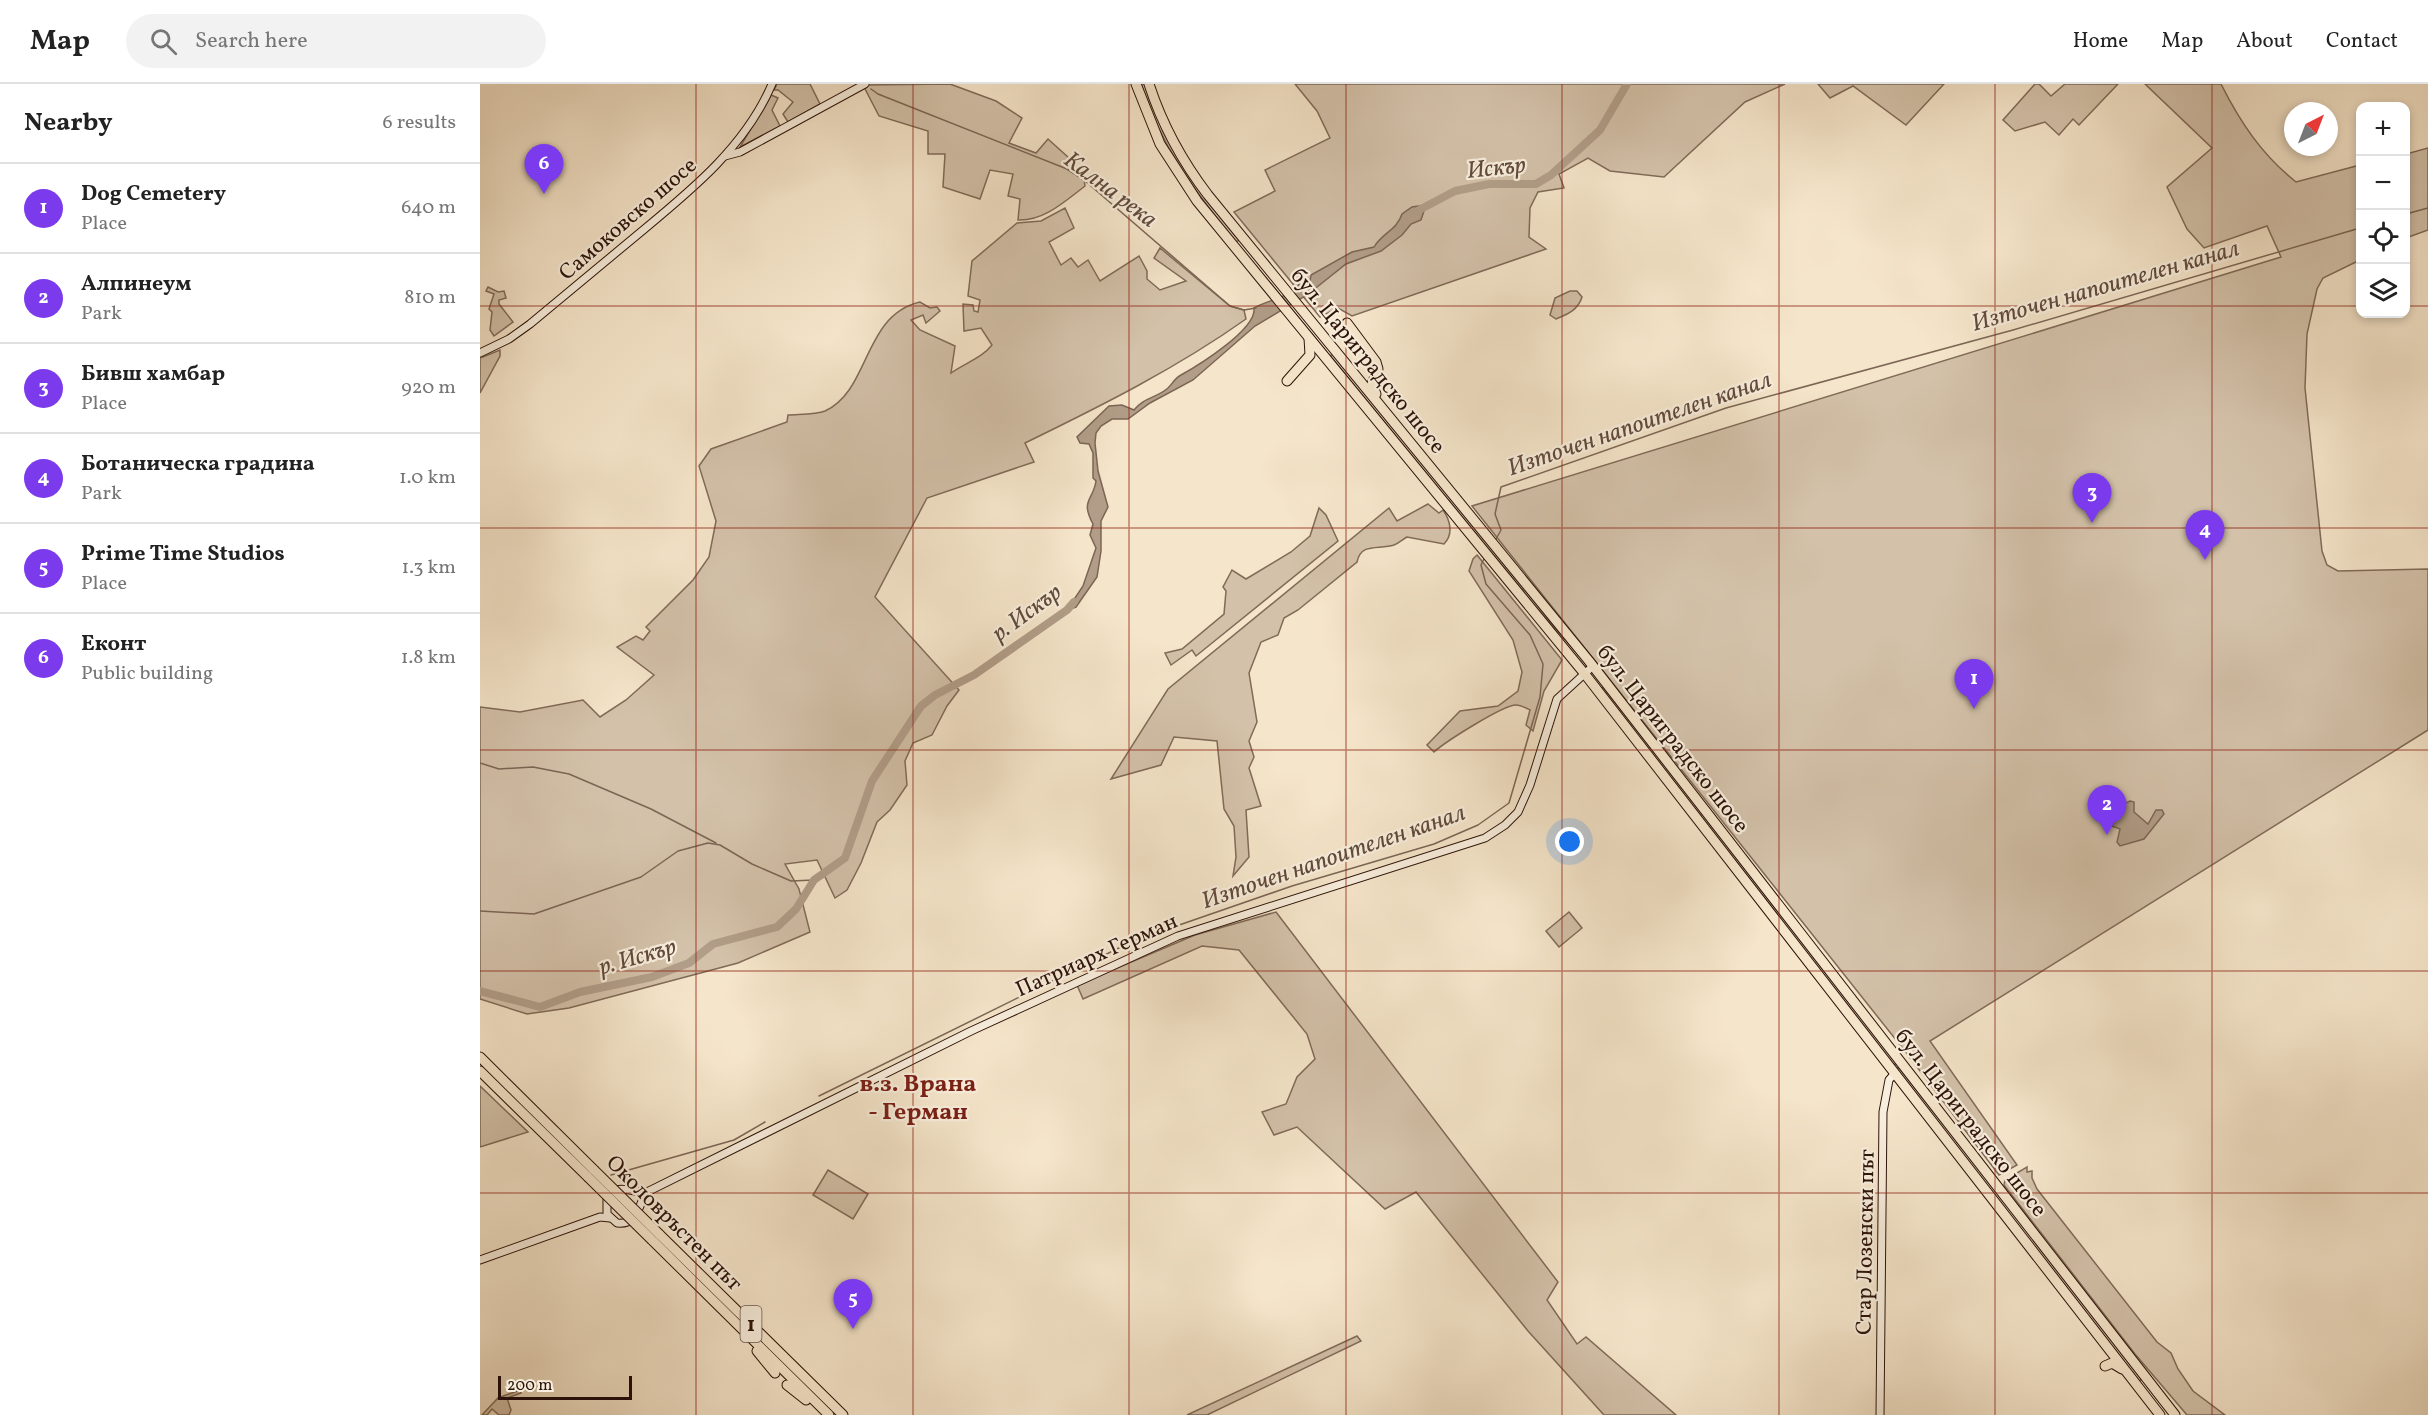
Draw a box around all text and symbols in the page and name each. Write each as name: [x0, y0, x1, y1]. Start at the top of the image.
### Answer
search box: [126, 14, 546, 68]
text: Map: [30, 22, 90, 61]
icon: search: [147, 25, 180, 58]
text: Search here: [195, 26, 308, 57]
text: Home: [2073, 27, 2128, 56]
text: Map: [2161, 27, 2203, 56]
text: About: [2236, 27, 2293, 56]
text: Contact: [2326, 27, 2398, 56]
north arrow: [2284, 102, 2338, 156]
map controls: [2356, 102, 2410, 318]
button: +: [2356, 102, 2410, 156]
text: Nearby: [24, 105, 113, 141]
text: 6 results: [383, 109, 456, 137]
pin: 6: [524, 144, 564, 194]
water label: Кална река: [1056, 144, 1164, 237]
water label: Искър: [1465, 149, 1527, 189]
street label: Самоковско шосе: [553, 151, 704, 289]
button: −: [2356, 156, 2410, 210]
text: Dog Cemetery: [81, 179, 226, 210]
text: 1: [39, 194, 48, 222]
text: 640 m: [401, 194, 456, 222]
text: Place: [81, 210, 127, 238]
button: locate: [2356, 210, 2410, 264]
water label: Източен напоителен канал: [1968, 232, 2243, 341]
street label: бул. Цариградско шосе: [1282, 262, 1452, 461]
button: layers: [2356, 264, 2410, 318]
text: Алпинеум: [81, 269, 191, 300]
text: 2: [38, 284, 49, 312]
text: 810 m: [404, 284, 456, 312]
text: Park: [81, 300, 122, 328]
text: Бивш хамбар: [81, 359, 225, 390]
water label: Източен напоителен канал: [1503, 364, 1776, 486]
text: 3: [38, 374, 49, 402]
text: 920 m: [401, 374, 456, 402]
text: Place: [81, 390, 127, 418]
text: Ботаническа градина: [81, 449, 315, 480]
text: 4: [37, 464, 50, 492]
text: 1.0 km: [399, 464, 456, 492]
pin: 3: [2072, 474, 2112, 523]
text: Park: [81, 480, 122, 508]
pin: 4: [2186, 510, 2224, 560]
text: Prime Time Studios: [81, 539, 285, 570]
text: 5: [39, 554, 48, 582]
text: 1.3 km: [401, 554, 456, 582]
text: Place: [81, 570, 127, 598]
water label: р. Искър: [985, 577, 1069, 651]
text: Еконт: [81, 629, 146, 660]
street label: бул. Цариградско шосе: [1589, 639, 1755, 840]
text: 6: [38, 644, 49, 672]
text: 1.8 km: [401, 644, 456, 672]
text: Public building: [81, 660, 213, 688]
pin: 1: [1954, 660, 1994, 709]
pin: 2: [2088, 786, 2126, 835]
water label: Източен напоителен канал: [1197, 797, 1470, 919]
your location: [1555, 827, 1584, 856]
street label: Патриарх Герман: [1011, 907, 1183, 1006]
water label: р. Искър: [595, 931, 680, 985]
street label: бул. Цариградско шосе: [1887, 1023, 2053, 1224]
district label: в.з. Врана - Герман: [860, 1068, 976, 1130]
street label: Околовръстен път: [598, 1149, 748, 1299]
street label: Стар Лозенски път: [1849, 1149, 1884, 1335]
pin: 5: [834, 1280, 872, 1329]
road number: 1: [740, 1306, 762, 1342]
scale bar: [498, 1373, 632, 1400]
text: 200 m: [507, 1375, 552, 1397]

